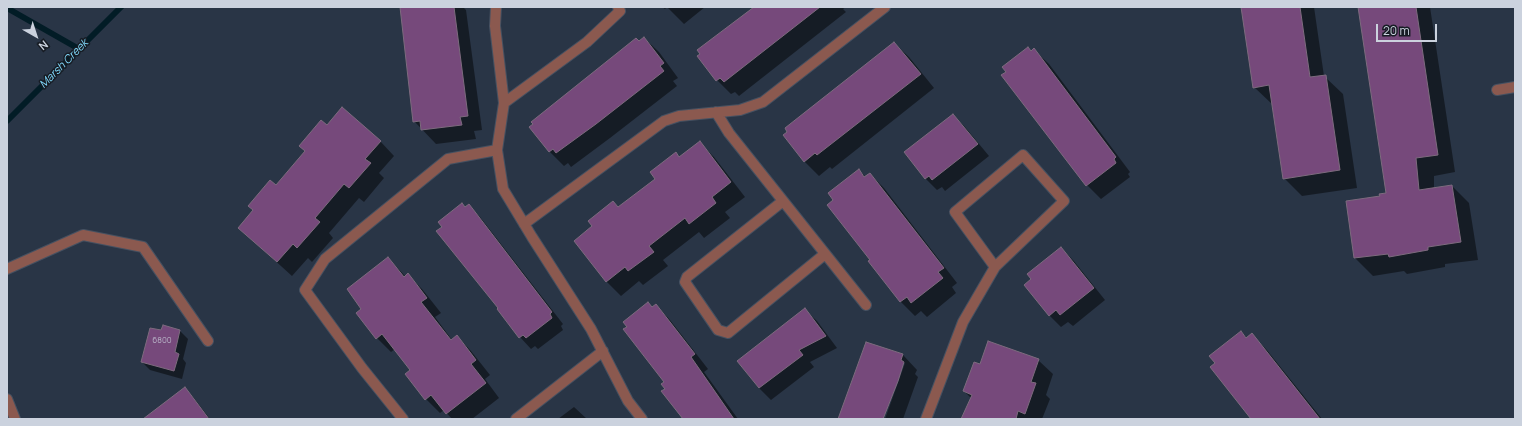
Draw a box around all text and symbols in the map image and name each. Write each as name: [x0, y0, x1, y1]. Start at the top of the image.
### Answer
north arrow: [16, 16, 56, 56]
scale bar: [1378, 16, 1439, 42]
text: 20 m: [1383, 22, 1410, 39]
text: N: [36, 37, 52, 54]
water label: Marsh Creek: [37, 37, 91, 91]
house number: 6800: [152, 336, 172, 346]

